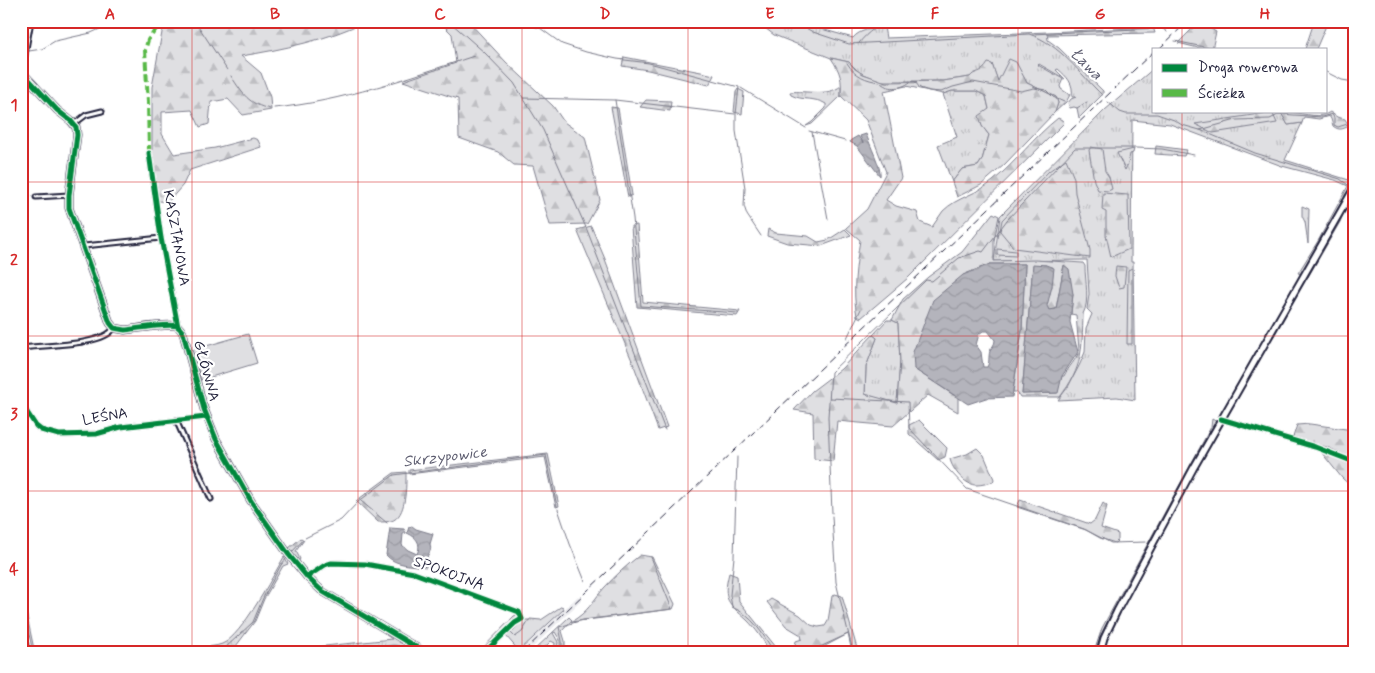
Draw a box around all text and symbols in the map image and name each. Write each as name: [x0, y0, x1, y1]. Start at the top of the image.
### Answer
text: A: [105, 4, 115, 25]
text: B: [270, 4, 280, 25]
text: C: [434, 4, 446, 25]
text: D: [599, 4, 611, 25]
text: E: [765, 4, 775, 25]
text: F: [931, 4, 940, 25]
text: G: [1095, 4, 1106, 25]
text: H: [1260, 4, 1271, 25]
water label: Ława: [1065, 43, 1107, 85]
legend: [1152, 48, 1328, 112]
text: Droga rowerowa: [1198, 58, 1299, 78]
text: Ścieżka: [1198, 83, 1246, 104]
text: 1: [10, 95, 18, 116]
street label: KASZTANOWA: [158, 188, 194, 288]
text: 2: [10, 250, 18, 271]
street label: GŁÓWNA: [188, 338, 224, 404]
street label: LEŚNA: [81, 402, 129, 431]
text: 3: [10, 404, 18, 425]
water label: Skrzypowice: [402, 441, 489, 473]
street label: SPOKOJNA: [411, 552, 487, 596]
text: 4: [9, 559, 19, 580]

